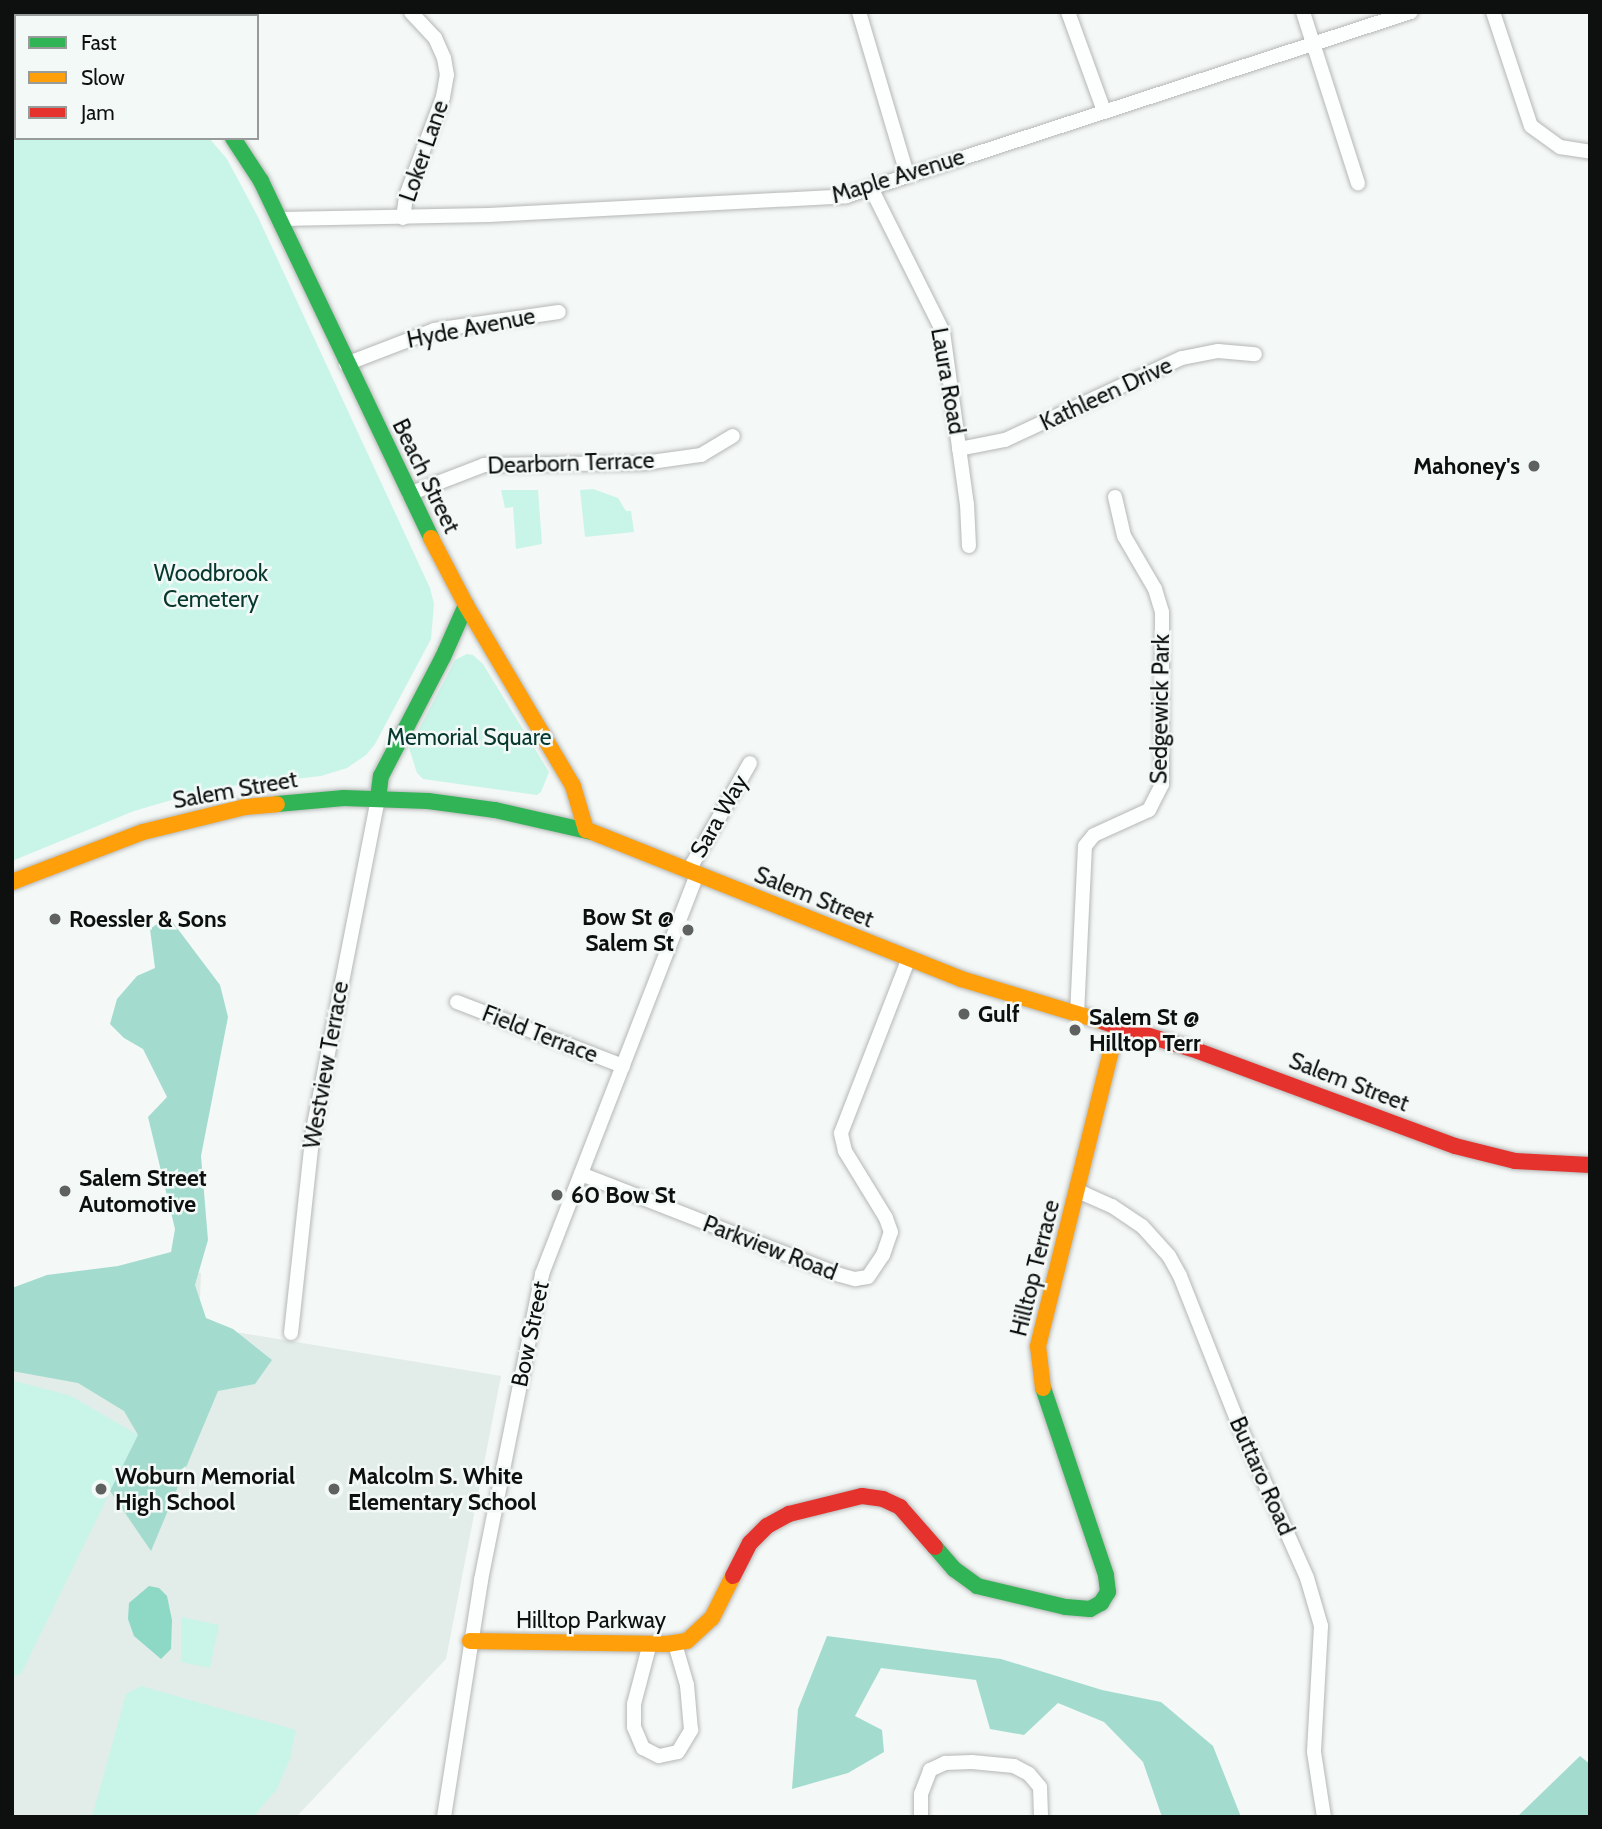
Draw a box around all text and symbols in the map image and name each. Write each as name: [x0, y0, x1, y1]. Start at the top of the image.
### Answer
legend: [14, 14, 259, 140]
text: Fast: [81, 30, 117, 55]
text: Slow: [81, 65, 125, 90]
street label: Loker Lane: [394, 97, 454, 205]
text: Jam: [81, 100, 115, 125]
street label: Maple Avenue: [828, 143, 968, 209]
street label: Hyde Avenue: [405, 302, 537, 354]
street label: Laura Road: [925, 326, 971, 436]
street label: Kathleen Drive: [1036, 351, 1176, 437]
street label: Beach Street: [386, 414, 466, 538]
street label: Dearborn Terrace: [487, 446, 655, 480]
place label: Mahoney's: [1413, 452, 1520, 480]
marker: Mahoney's: [1526, 458, 1542, 474]
park label: Woodbrook Cemetery: [154, 559, 268, 613]
street label: Sedgewick Park: [1145, 634, 1175, 784]
park label: Memorial Square: [387, 723, 551, 751]
street label: Salem Street: [171, 765, 299, 815]
street label: Sara Way: [684, 770, 754, 862]
street label: Salem Street: [750, 861, 878, 933]
place label: Bow St @ Salem St: [582, 903, 674, 957]
place label: Roessler & Sons: [69, 905, 226, 933]
marker: Roessler & Sons: [47, 911, 63, 927]
marker: Bow St @ Salem St: [680, 922, 696, 938]
street label: Westview Terrace: [298, 979, 354, 1151]
street label: Field Terrace: [478, 999, 602, 1069]
place label: Gulf: [978, 1000, 1020, 1028]
place label: Salem St @ Hilltop Terr: [1089, 1003, 1201, 1057]
marker: Gulf: [956, 1006, 972, 1022]
marker: Salem St @ Hilltop Terr: [1067, 1022, 1083, 1038]
street label: Salem Street: [1285, 1047, 1413, 1117]
place label: Salem Street Automotive: [79, 1164, 207, 1218]
place label: 60 Bow St: [571, 1181, 676, 1209]
marker: Salem Street Automotive: [57, 1183, 73, 1199]
marker: 60 Bow St: [549, 1187, 565, 1203]
street label: Hilltop Terrace: [1005, 1197, 1065, 1339]
street label: Parkview Road: [699, 1210, 841, 1286]
street label: Bow Street: [505, 1279, 555, 1389]
street label: Buttaro Road: [1224, 1412, 1300, 1540]
place label: Woburn Memorial High School: [115, 1462, 295, 1516]
place label: Malcolm S. White Elementary School: [348, 1462, 536, 1516]
marker: Woburn Memorial High School: [93, 1481, 109, 1497]
marker: Malcolm S. White Elementary School: [326, 1481, 342, 1497]
street label: Hilltop Parkway: [516, 1606, 666, 1634]

